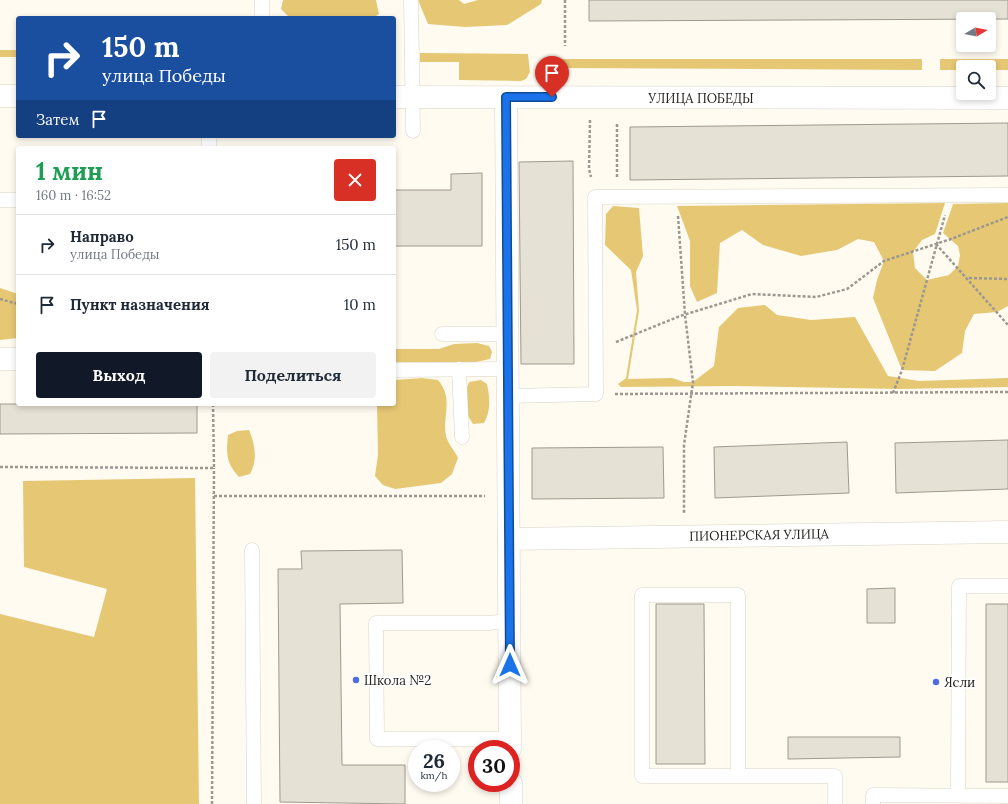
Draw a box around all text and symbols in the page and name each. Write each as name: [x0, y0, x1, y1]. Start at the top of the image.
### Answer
north arrow: [956, 12, 996, 52]
map controls: [956, 12, 996, 100]
text: 150 m: [102, 29, 179, 65]
icon: right: [36, 32, 88, 84]
pin: [535, 56, 569, 97]
button: search: [956, 60, 996, 100]
icon: arrive: [541, 62, 563, 84]
text: улица Победы: [102, 64, 226, 87]
street label: УЛИЦА ПОБЕДЫ: [647, 90, 754, 107]
icon: arrive: [88, 108, 110, 130]
text: Затем: [36, 110, 80, 129]
text: 1 мин: [36, 156, 103, 187]
button: close: [334, 159, 376, 201]
text: 160 m · 16:52: [36, 187, 111, 204]
text: Направо: [70, 227, 134, 246]
icon: right: [36, 234, 58, 256]
text: 150 m: [336, 235, 376, 254]
text: улица Победы: [70, 246, 159, 263]
icon: arrive: [36, 294, 58, 316]
text: Пункт назначения: [70, 295, 210, 314]
text: 10 m: [344, 295, 376, 314]
button: Выход: [36, 352, 202, 398]
button: Поделиться: [210, 352, 376, 398]
street label: ПИОНЕРСКАЯ УЛИЦА: [689, 525, 830, 545]
position arrow: [489, 644, 531, 686]
place label: Школа №2: [364, 672, 431, 689]
place label: Ясли: [944, 674, 975, 691]
marker: Школа №2: [351, 675, 361, 685]
marker: Ясли: [931, 677, 941, 687]
speed limit sign: 30: [468, 740, 520, 792]
text: 26: [423, 748, 445, 773]
text: km/h: [420, 769, 448, 782]

